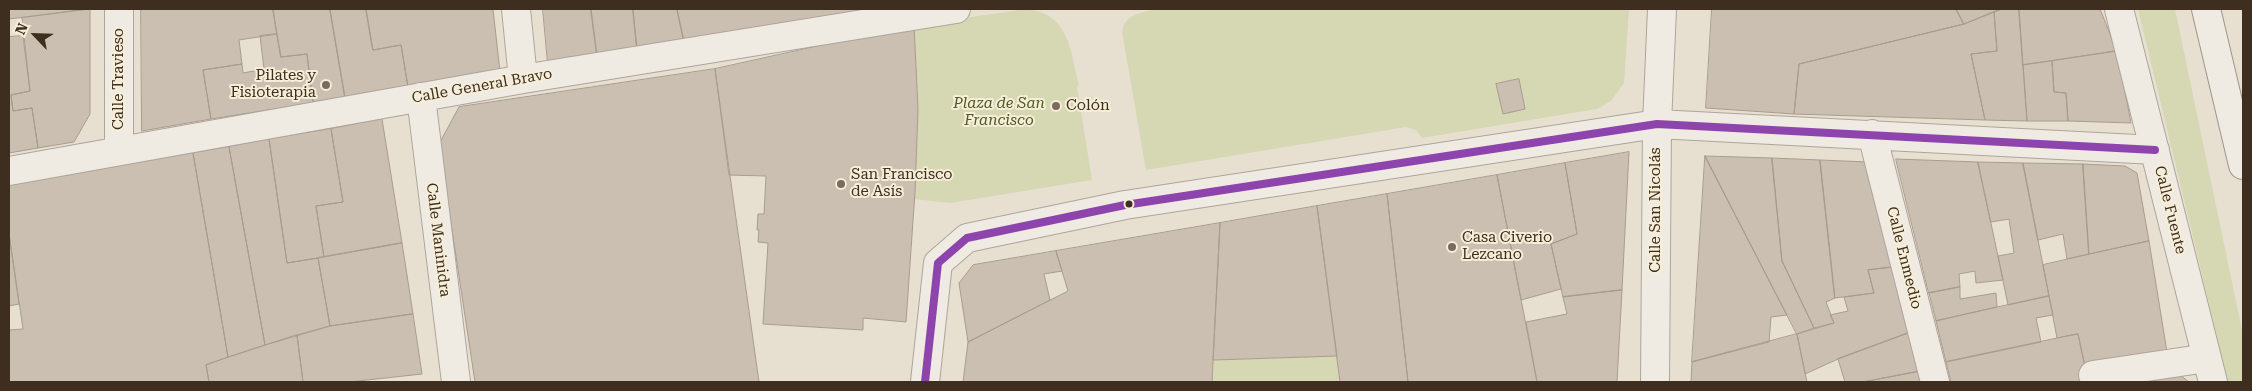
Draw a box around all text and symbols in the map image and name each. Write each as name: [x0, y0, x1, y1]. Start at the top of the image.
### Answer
north arrow: [10, 10, 60, 60]
text: N: [12, 21, 31, 37]
street label: Calle Travieso: [110, 28, 128, 130]
street label: Calle General Bravo: [410, 65, 554, 107]
place label: Pilates y Fisioterapia: [230, 67, 316, 102]
marker: Pilates y Fisioterapia: [320, 79, 332, 91]
park label: Plaza de San Francisco: [953, 95, 1045, 130]
place label: Colón: [1066, 97, 1110, 115]
marker: Colón: [1050, 100, 1062, 112]
street label: Calle San Nicolás: [1647, 147, 1665, 273]
street label: Calle Fuente: [2150, 164, 2190, 256]
place label: San Francisco de Asís: [851, 166, 953, 201]
marker: San Francisco de Asís: [835, 178, 847, 190]
street label: Calle Maninidra: [422, 182, 454, 298]
unlabelled marker: [1124, 199, 1134, 209]
street label: Calle Enmedio: [1883, 205, 1925, 311]
place label: Casa Civerio Lezcano: [1462, 229, 1552, 264]
marker: Casa Civerio Lezcano: [1446, 241, 1458, 253]

